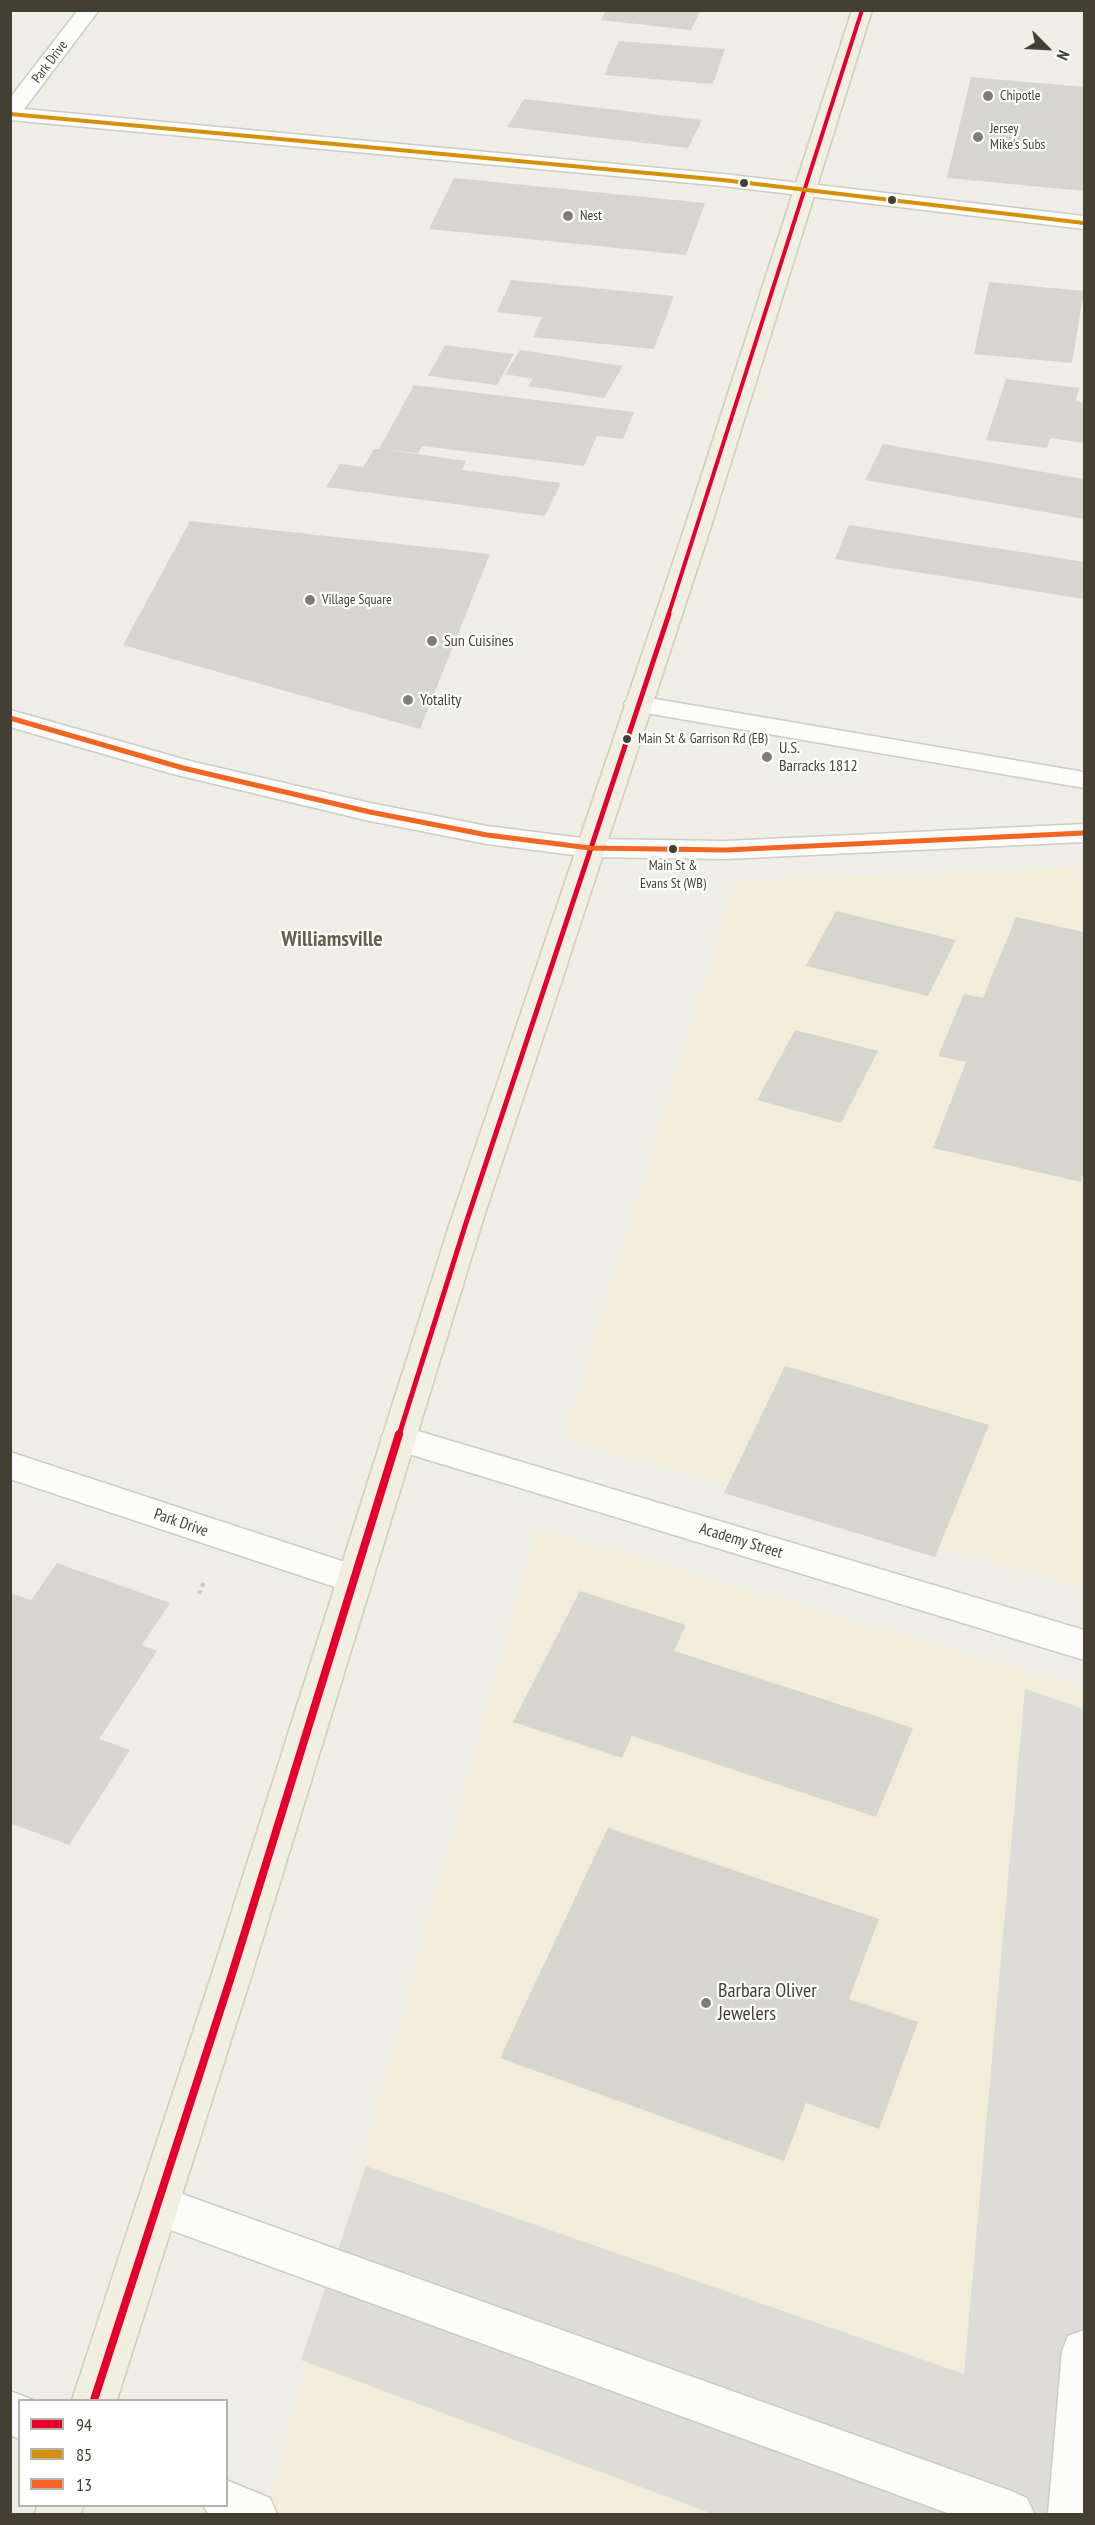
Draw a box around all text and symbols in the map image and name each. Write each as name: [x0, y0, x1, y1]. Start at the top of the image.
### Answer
north arrow: [1017, 18, 1077, 78]
street label: Park Drive: [28, 37, 72, 87]
text: N: [1053, 47, 1074, 63]
place label: Chipotle: [1000, 88, 1041, 104]
marker: Chipotle: [981, 89, 995, 103]
place label: Jersey Mike's Subs: [990, 121, 1045, 154]
marker: Jersey Mike's Subs: [971, 130, 985, 144]
unlabelled marker: [738, 177, 750, 189]
unlabelled marker: [886, 194, 898, 206]
place label: Nest: [580, 208, 602, 224]
marker: Nest: [561, 209, 575, 223]
place label: Village Square: [322, 592, 392, 608]
marker: Village Square: [303, 593, 317, 607]
place label: Sun Cuisines: [444, 631, 514, 651]
marker: Sun Cuisines: [425, 634, 439, 648]
place label: Yotality: [420, 690, 461, 710]
marker: Yotality: [401, 693, 415, 707]
place label: Main St & Garrison Rd (EB): [638, 731, 768, 747]
marker: Main St & Garrison Rd (EB): [621, 733, 633, 745]
place label: U.S. Barracks 1812: [779, 738, 858, 776]
marker: U.S. Barracks 1812: [760, 750, 774, 764]
marker: Main St & Evans St (WB): [667, 843, 679, 855]
place label: Main St & Evans St (WB): [640, 858, 706, 891]
district label: Williamsville: [281, 927, 383, 953]
street label: Park Drive: [151, 1505, 211, 1541]
street label: Academy Street: [697, 1519, 785, 1563]
place label: Barbara Oliver Jewelers: [718, 1979, 817, 2026]
marker: Barbara Oliver Jewelers: [699, 1996, 713, 2010]
legend: [18, 2399, 228, 2507]
text: 94: [76, 2413, 92, 2436]
text: 85: [76, 2443, 92, 2466]
text: 13: [76, 2473, 92, 2496]

